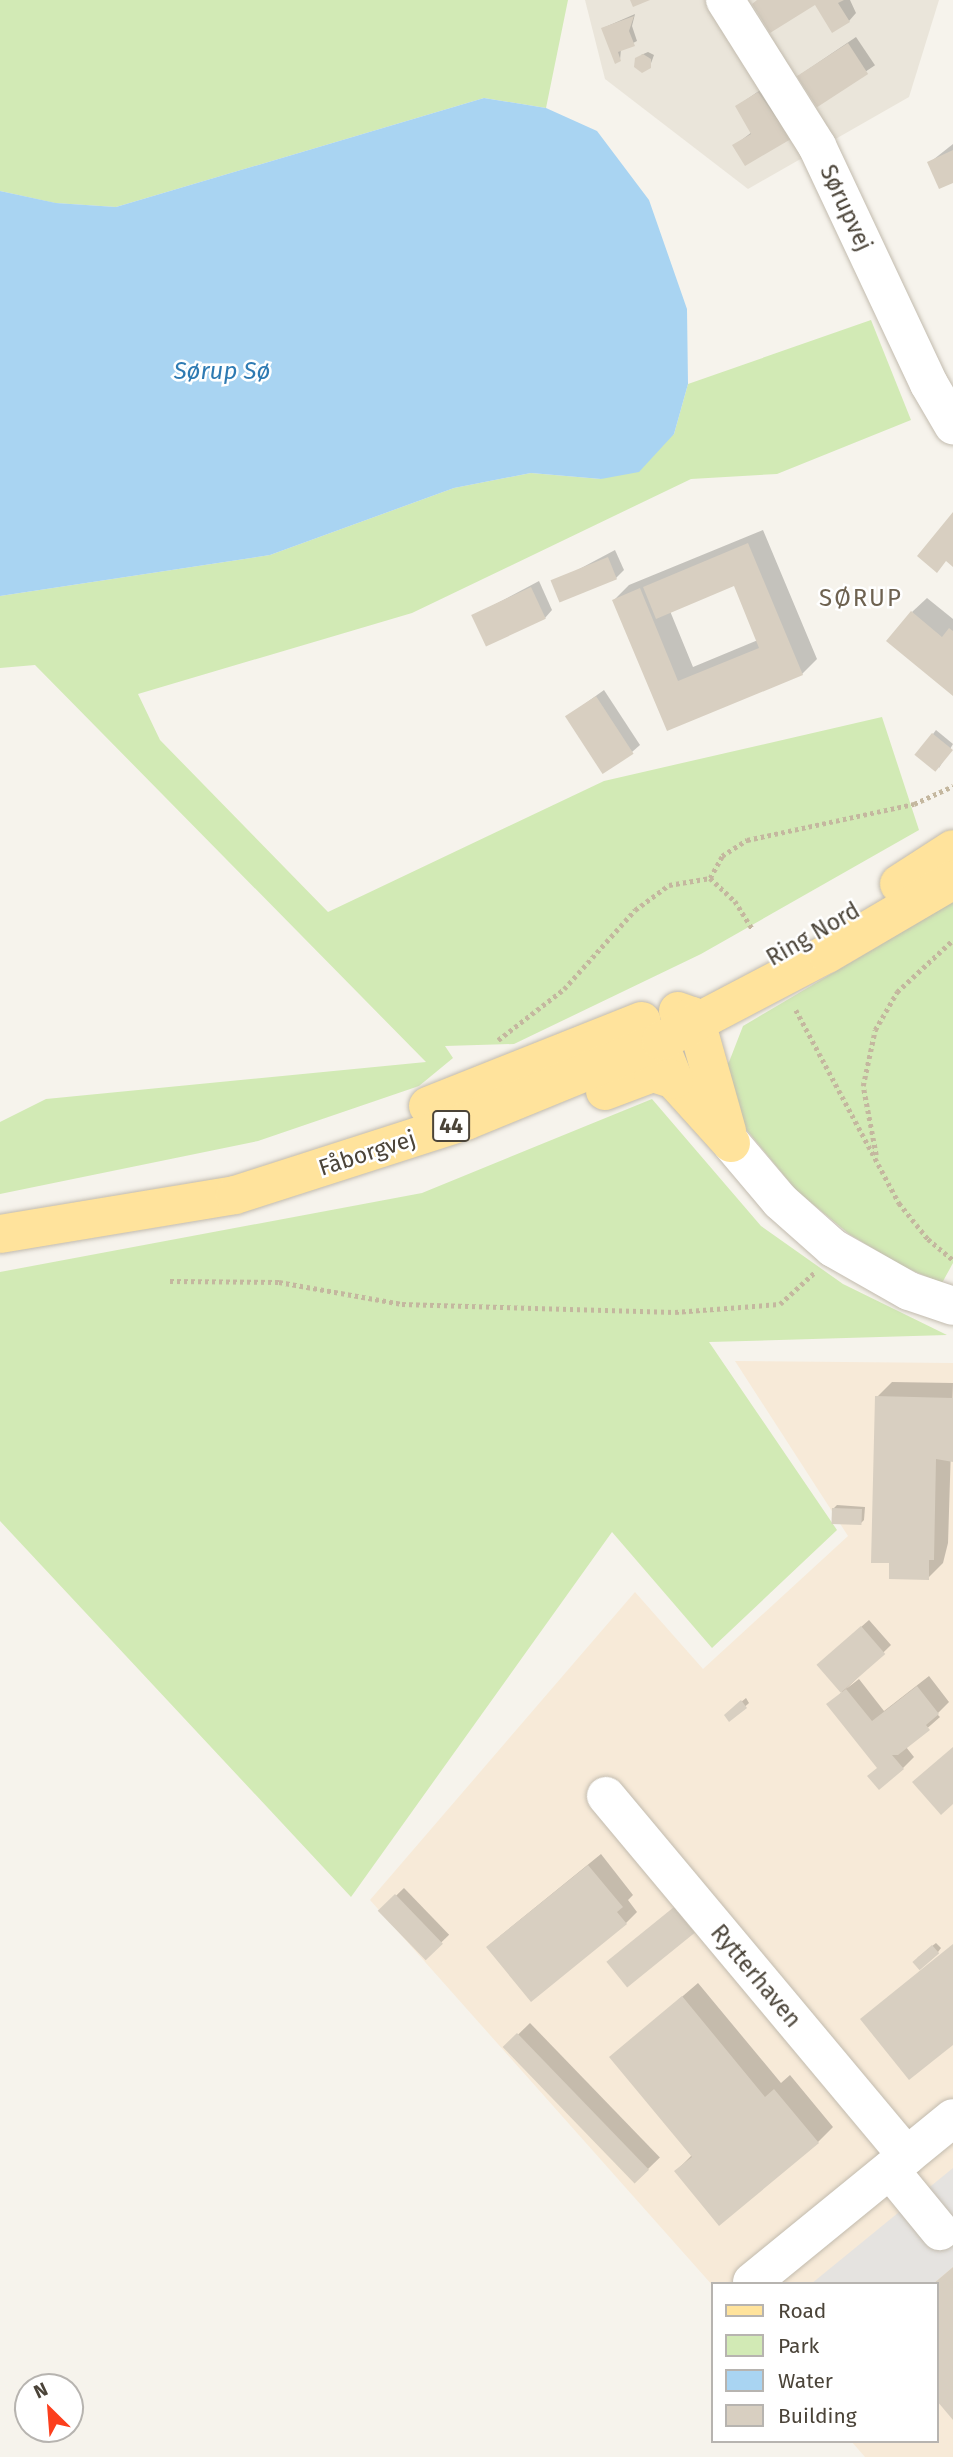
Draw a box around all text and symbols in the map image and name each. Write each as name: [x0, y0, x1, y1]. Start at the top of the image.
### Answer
street label: Sørupvej: [814, 160, 878, 256]
water label: Sørup Sø: [174, 358, 270, 386]
district label: SØRUP: [820, 585, 902, 613]
street label: Ring Nord: [761, 896, 865, 972]
road number: 44: [432, 1108, 470, 1144]
street label: Fåborgvej: [315, 1124, 419, 1182]
street label: Rytterhaven: [705, 1919, 807, 2033]
legend: [712, 2282, 939, 2443]
text: Road: [778, 2298, 826, 2324]
text: Park: [778, 2333, 819, 2359]
text: Water: [778, 2368, 833, 2394]
north arrow: [14, 2373, 84, 2443]
text: N: [30, 2377, 51, 2403]
text: Building: [778, 2403, 857, 2429]

